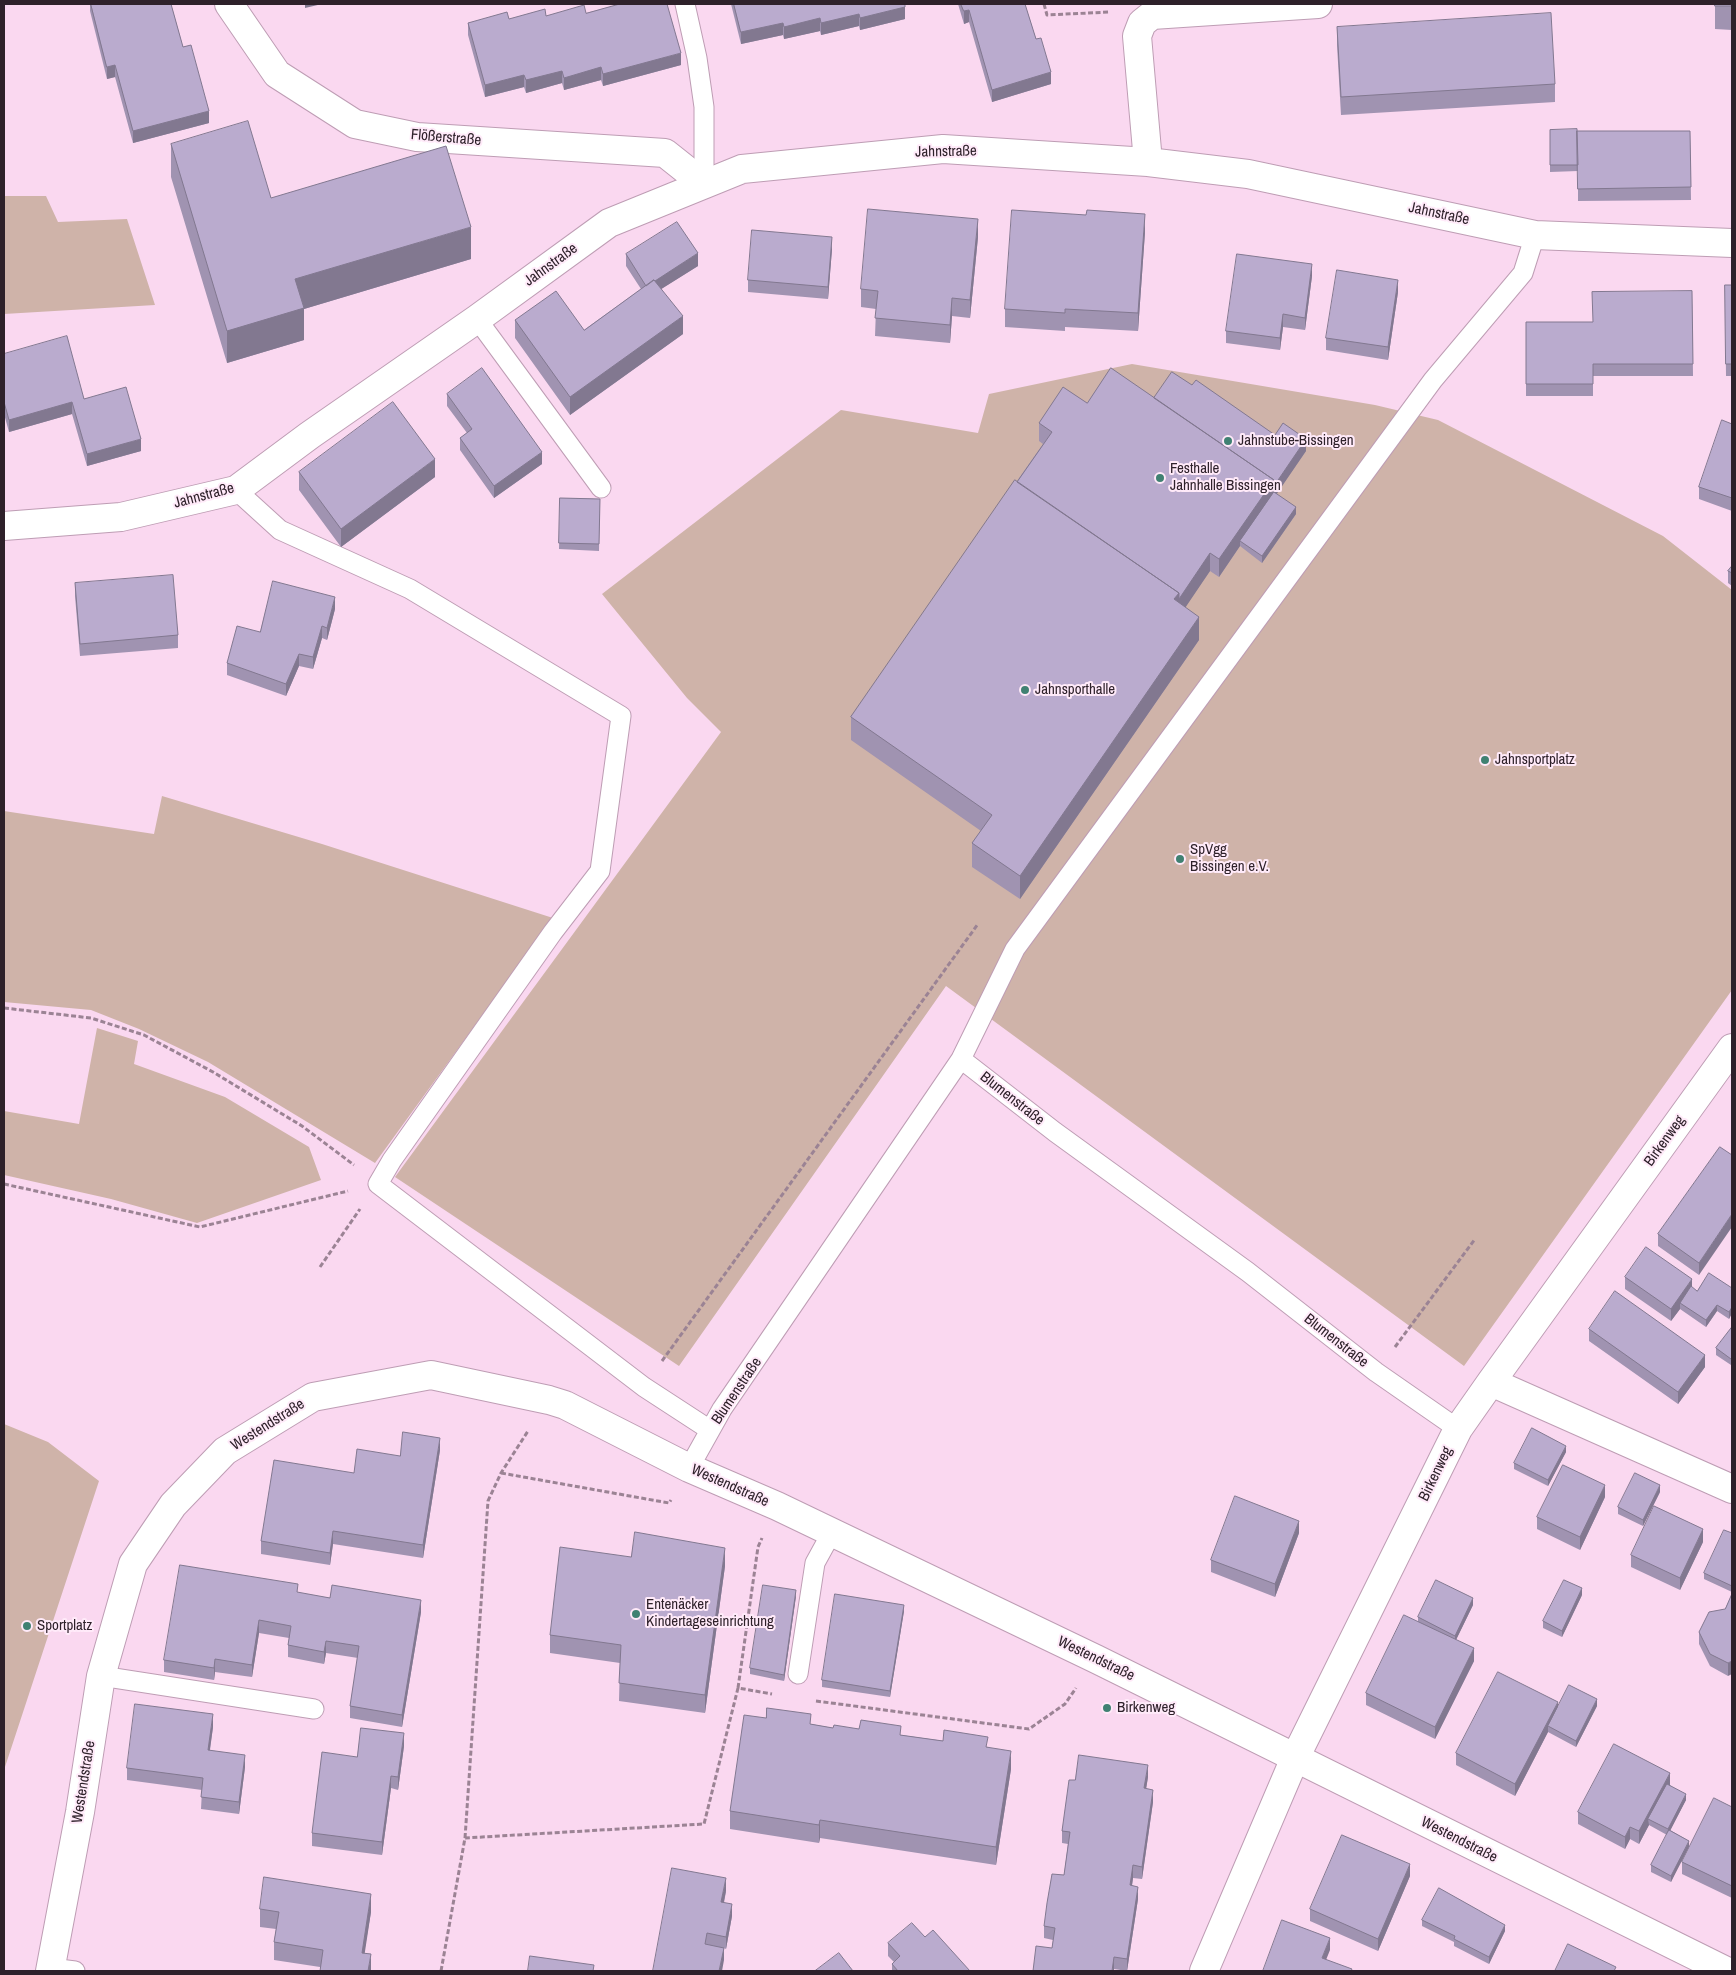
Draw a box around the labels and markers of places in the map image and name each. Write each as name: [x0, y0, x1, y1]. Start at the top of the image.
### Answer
place label: Jahnstube-Bissingen: [1238, 432, 1354, 450]
marker: Jahnstube-Bissingen: [1222, 435, 1234, 447]
place label: Festhalle Jahnhalle Bissingen: [1170, 460, 1281, 495]
marker: Festhalle Jahnhalle Bissingen: [1154, 472, 1166, 484]
place label: Jahnsporthalle: [1035, 681, 1115, 699]
marker: Jahnsporthalle: [1019, 684, 1031, 696]
place label: Jahnsportplatz: [1495, 751, 1575, 769]
marker: Jahnsportplatz: [1479, 754, 1491, 766]
place label: SpVgg Bissingen e.V.: [1190, 841, 1269, 876]
marker: SpVgg Bissingen e.V.: [1174, 853, 1186, 865]
place label: Entenäcker Kindertageseinrichtung: [646, 1596, 774, 1631]
marker: Entenäcker Kindertageseinrichtung: [630, 1608, 642, 1620]
place label: Sportplatz: [37, 1617, 92, 1635]
marker: Sportplatz: [21, 1620, 33, 1632]
place label: Birkenweg: [1117, 1699, 1175, 1717]
marker: Birkenweg: [1101, 1702, 1113, 1714]

